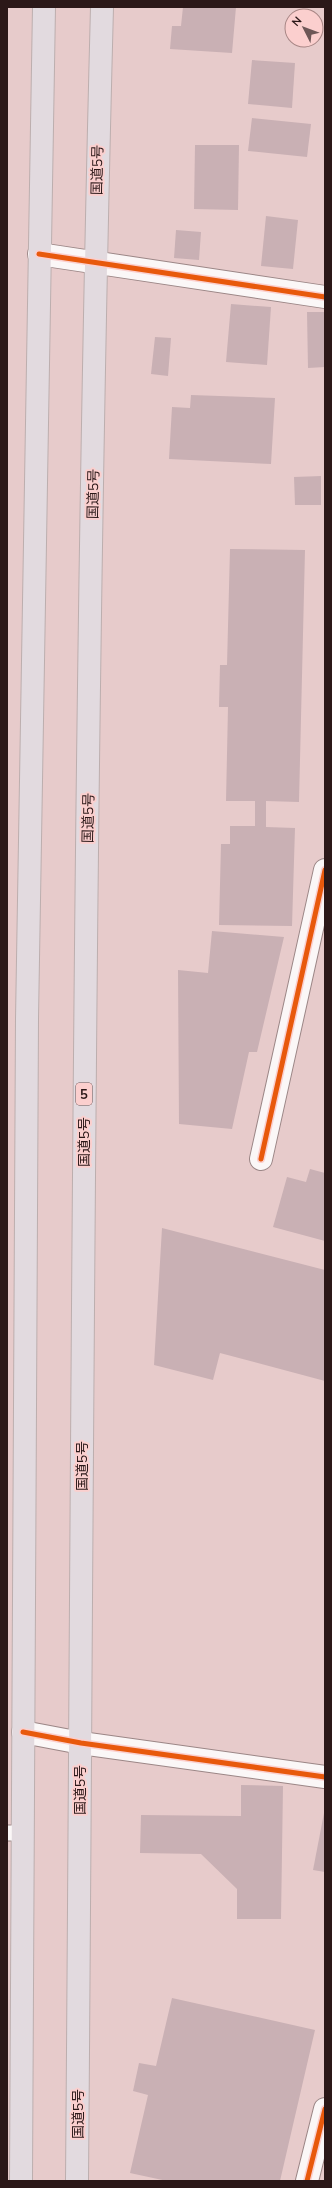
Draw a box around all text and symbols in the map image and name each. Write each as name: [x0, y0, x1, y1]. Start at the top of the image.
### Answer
north arrow: [284, 8, 324, 48]
text: N: [289, 14, 305, 29]
street label: 国道5号: [88, 145, 106, 195]
street label: 国道5号: [84, 469, 102, 519]
street label: 国道5号: [79, 793, 97, 843]
road number: 5: [76, 1083, 92, 1105]
street label: 国道5号: [75, 1117, 93, 1167]
street label: 国道5号: [73, 1441, 91, 1491]
street label: 国道5号: [71, 1765, 89, 1815]
street label: 国道5号: [69, 2089, 87, 2139]

